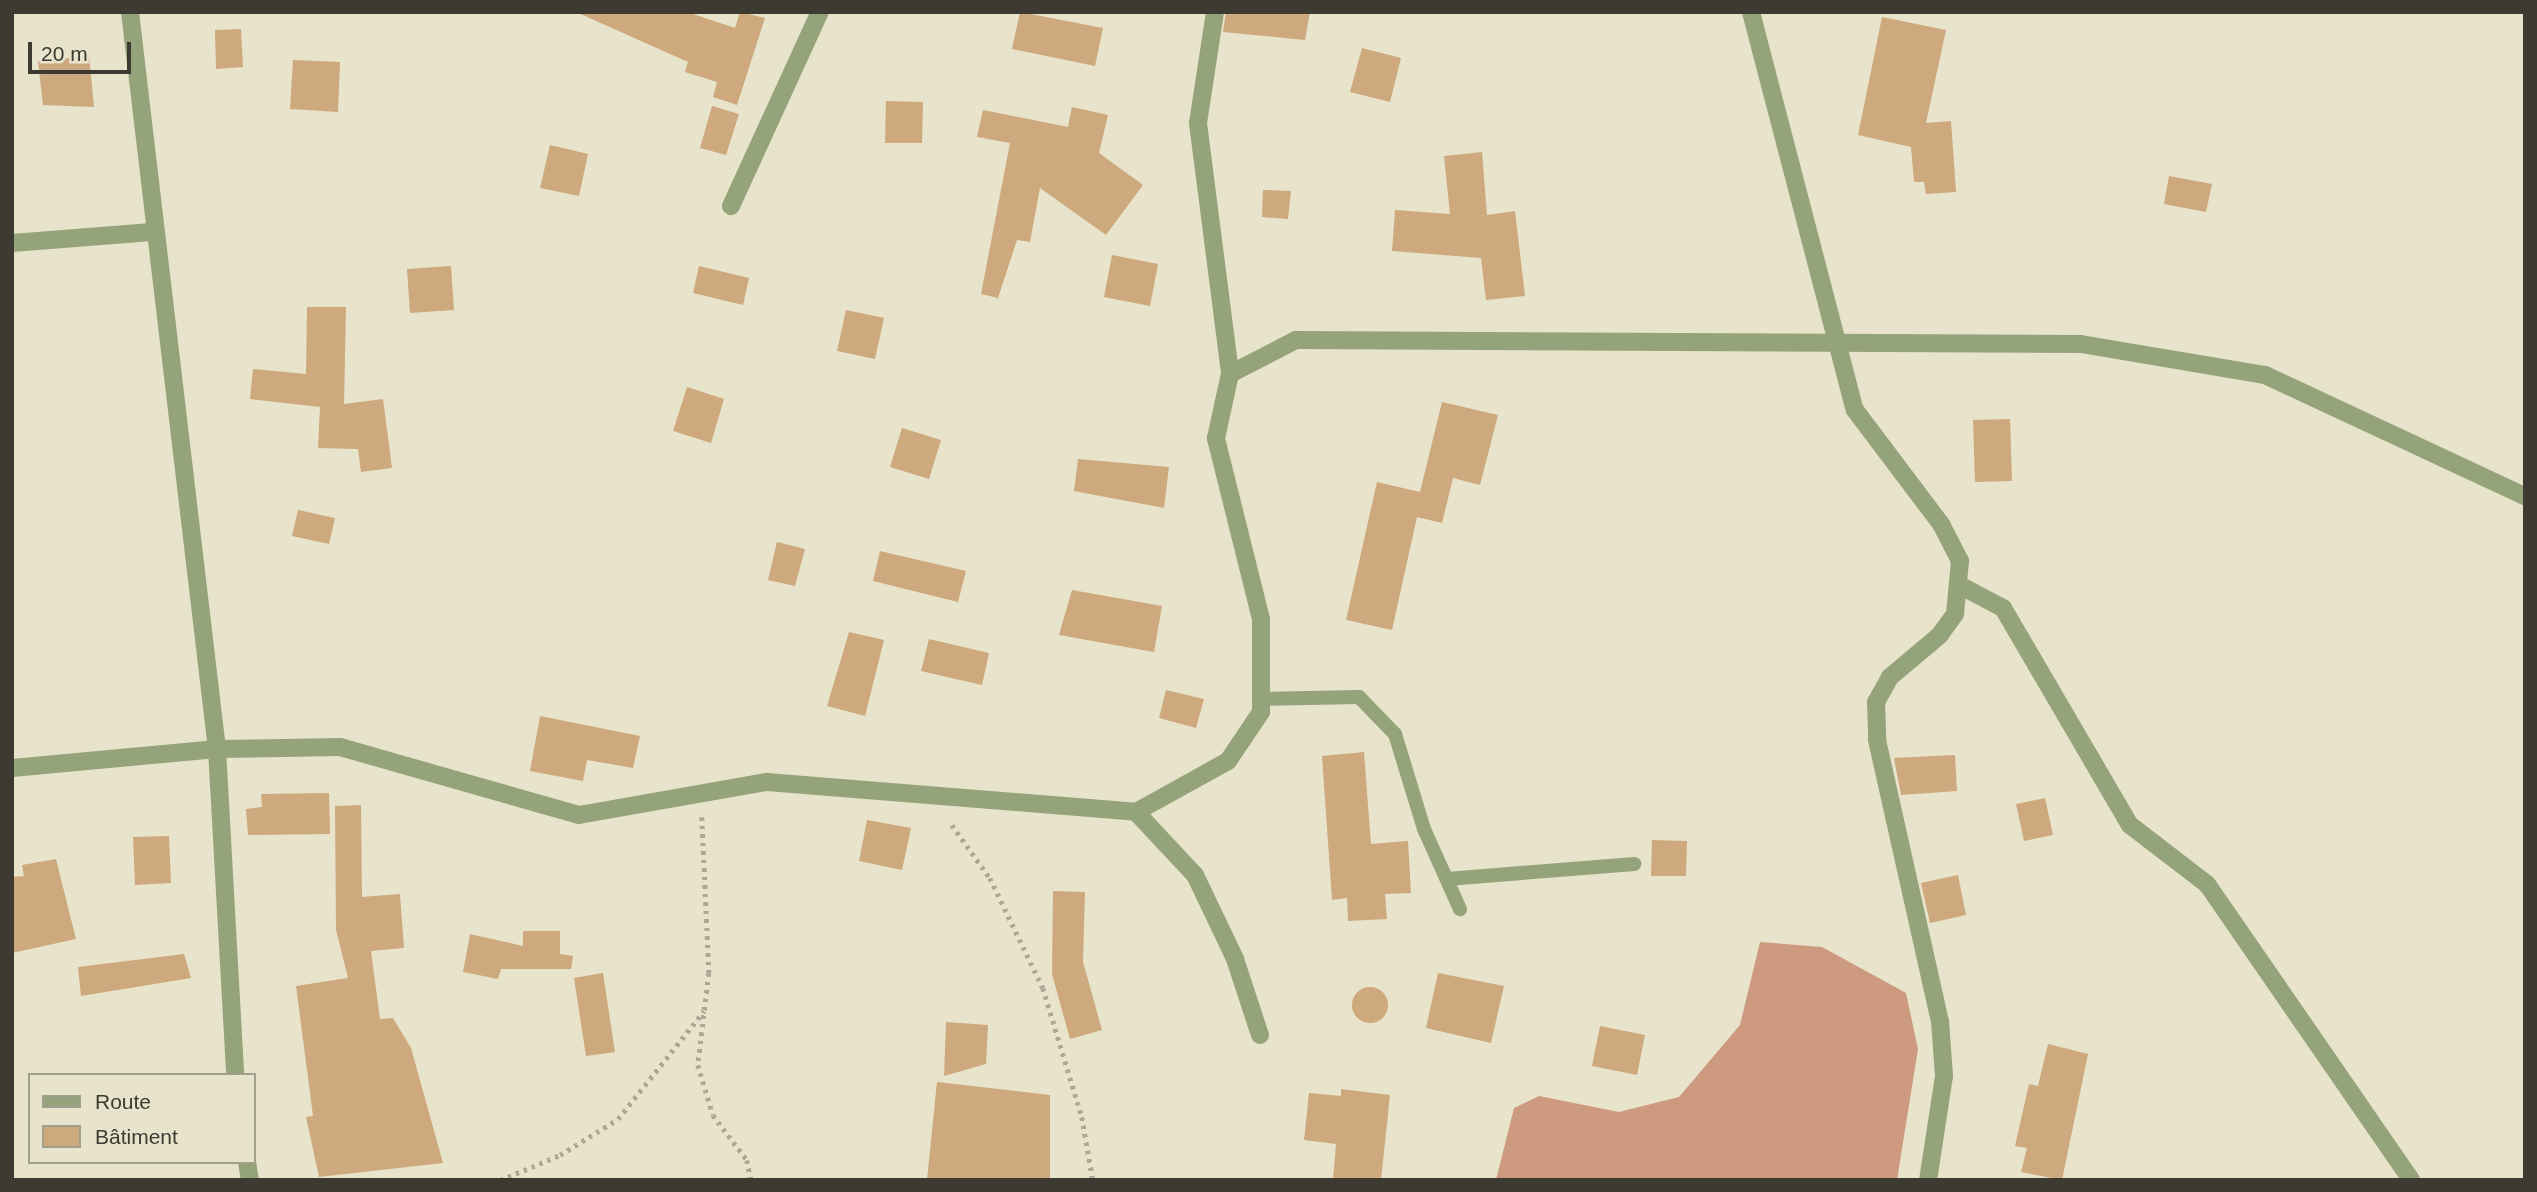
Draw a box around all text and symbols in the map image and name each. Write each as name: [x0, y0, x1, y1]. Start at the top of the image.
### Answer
scale bar: [32, 28, 135, 72]
text: 20 m: [41, 42, 88, 65]
legend: [28, 1073, 256, 1164]
text: Route: [95, 1090, 151, 1113]
text: Bâtiment: [95, 1125, 178, 1148]

